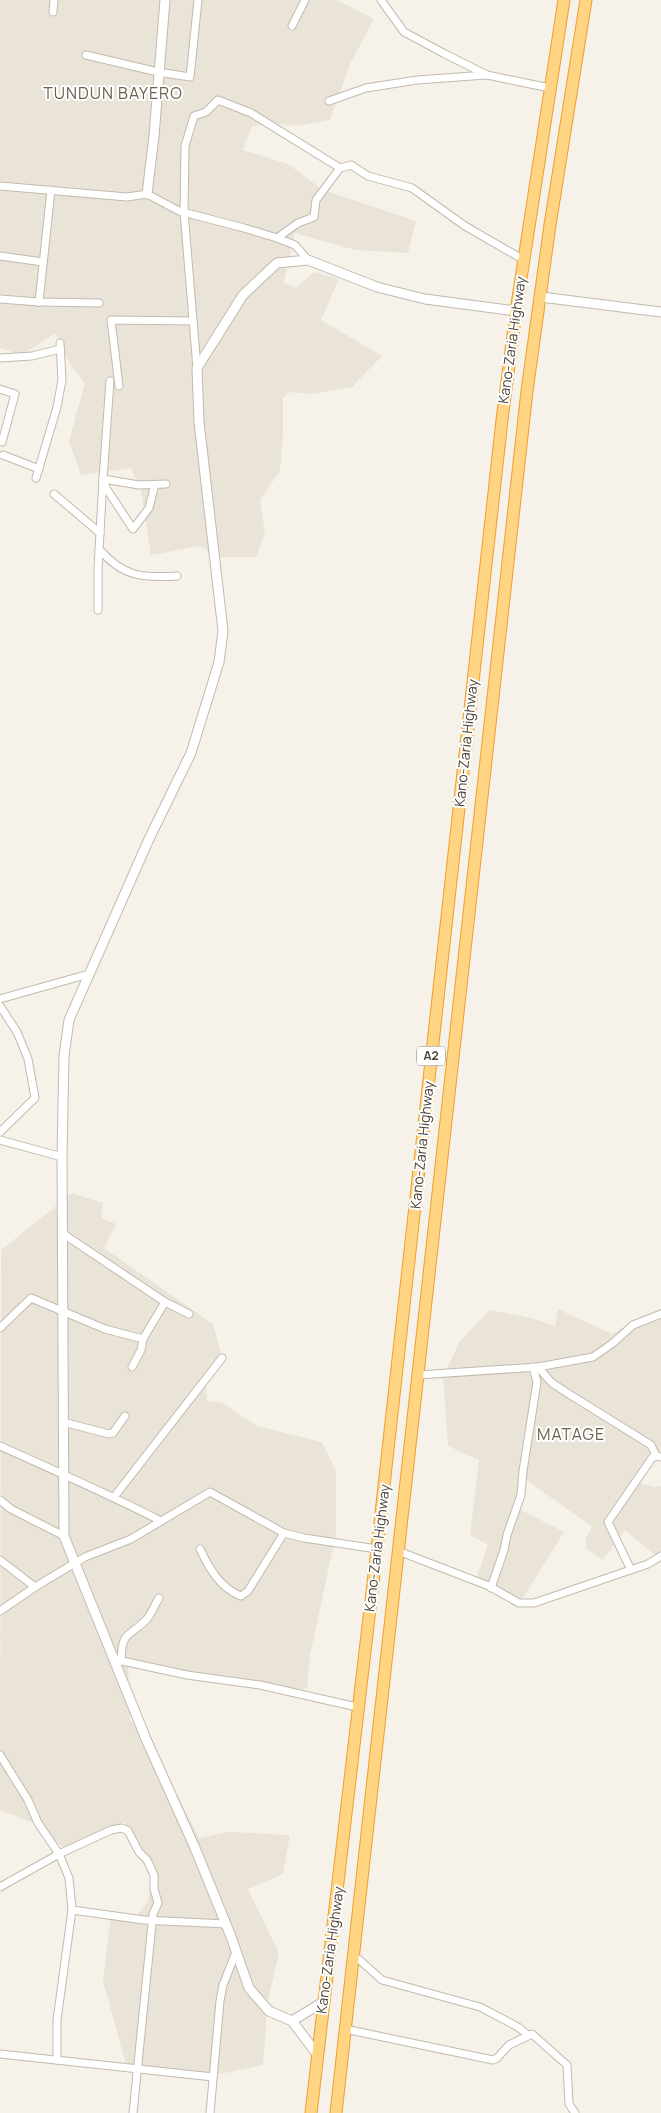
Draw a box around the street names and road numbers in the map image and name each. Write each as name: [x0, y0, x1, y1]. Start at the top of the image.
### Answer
street label: Kano-Zaria Highway: [493, 274, 530, 405]
street label: Kano-Zaria Highway: [449, 678, 482, 808]
road number: A2: [417, 1046, 445, 1066]
street label: Kano-Zaria Highway: [405, 1080, 438, 1210]
street label: Kano-Zaria Highway: [359, 1483, 394, 1613]
street label: Kano-Zaria Highway: [311, 1884, 348, 2015]

